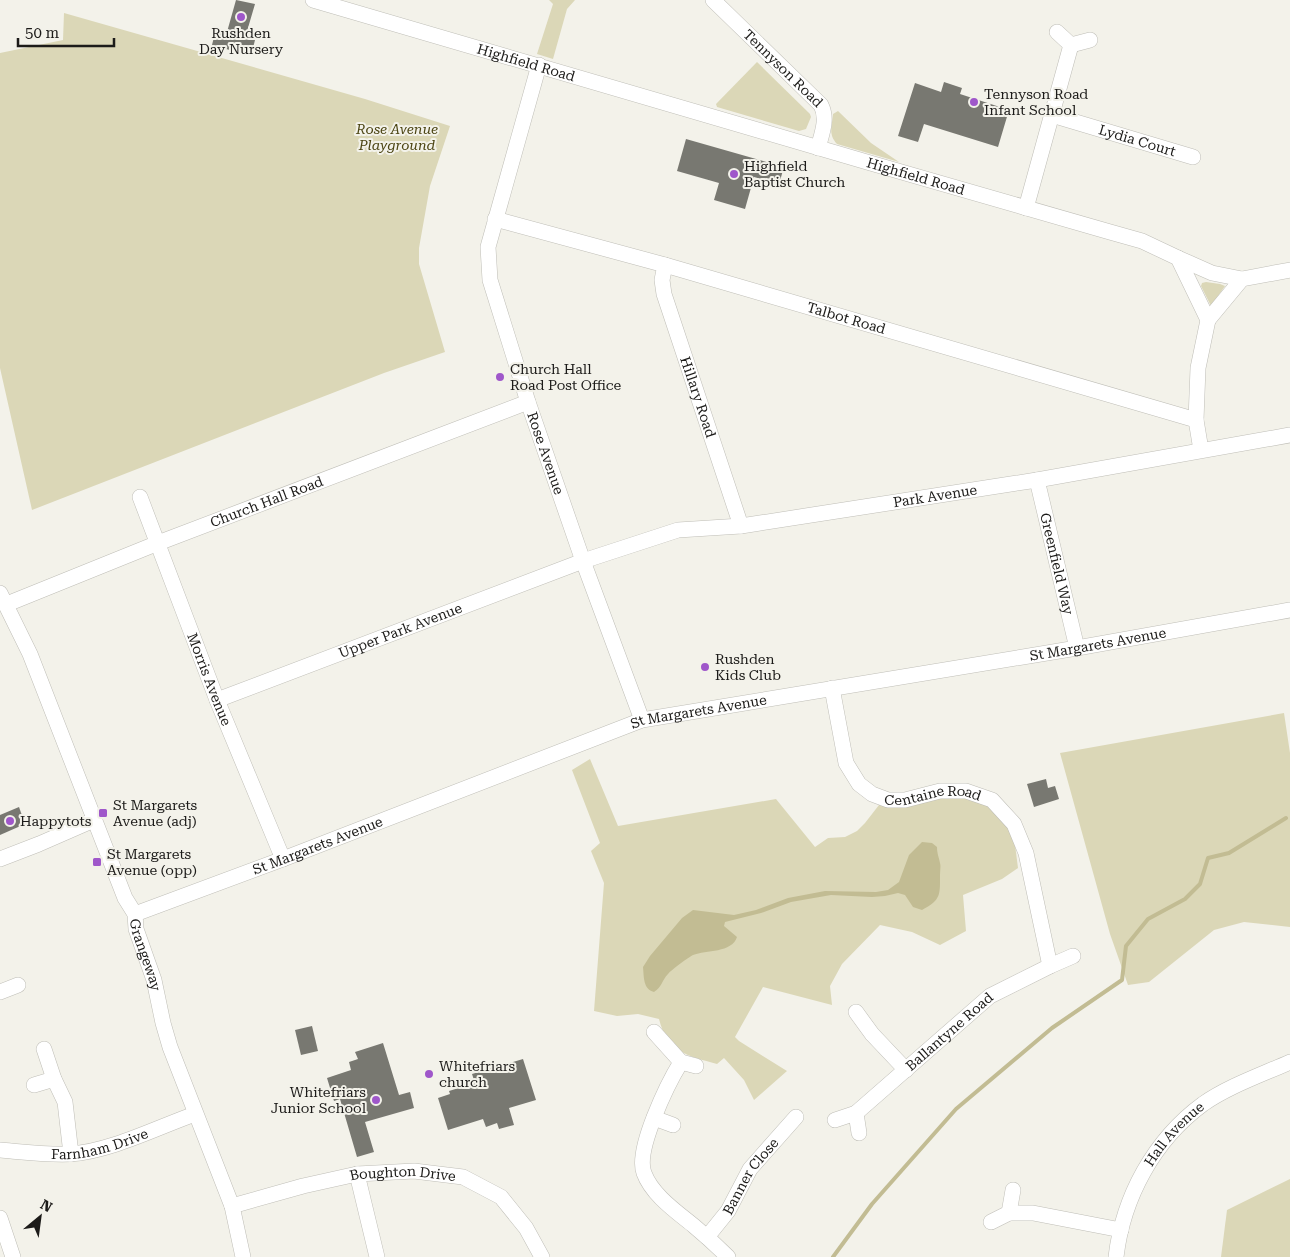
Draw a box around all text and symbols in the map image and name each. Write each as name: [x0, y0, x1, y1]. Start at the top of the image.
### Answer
marker: Rushden Day Nursery: [235, 11, 247, 23]
scale bar: [18, 15, 114, 47]
text: 50 m: [25, 24, 60, 42]
place label: Rushden Day Nursery: [199, 25, 284, 57]
street label: Tennyson Road: [740, 26, 826, 110]
street label: Highfield Road: [475, 41, 577, 84]
place label: Tennyson Road Infant School: [984, 86, 1088, 118]
marker: Tennyson Road Infant School: [968, 96, 980, 108]
park label: Rose Avenue Playground: [355, 121, 438, 153]
street label: Lydia Court: [1097, 121, 1178, 159]
street label: Highfield Road: [865, 154, 967, 198]
place label: Highfield Baptist Church: [744, 158, 845, 190]
marker: Highfield Baptist Church: [728, 168, 740, 180]
street label: Talbot Road: [805, 299, 888, 337]
street label: Hillary Road: [677, 354, 719, 440]
place label: Church Hall Road Post Office: [510, 361, 622, 393]
marker: Church Hall Road Post Office: [494, 371, 506, 383]
street label: Rose Avenue: [524, 410, 567, 497]
street label: Church Hall Road: [208, 473, 325, 530]
street label: Park Avenue: [892, 481, 978, 510]
street label: Greenfield Way: [1037, 511, 1077, 617]
street label: Upper Park Avenue: [336, 600, 465, 661]
street label: St Margarets Avenue: [1029, 624, 1168, 664]
street label: Morris Avenue: [184, 631, 235, 728]
place label: Rushden Kids Club: [715, 651, 781, 683]
marker: Rushden Kids Club: [699, 661, 711, 673]
street label: St Margarets Avenue: [628, 691, 768, 732]
street label: Centaine Road: [884, 782, 984, 809]
place label: St Margarets Avenue (adj): [113, 797, 198, 829]
marker: St Margarets Avenue (adj): [97, 807, 109, 819]
place label: Happytots: [20, 813, 92, 829]
street label: St Margarets Avenue: [250, 813, 385, 878]
marker: Happytots: [4, 815, 16, 827]
place label: St Margarets Avenue (opp): [107, 846, 197, 878]
marker: St Margarets Avenue (opp): [91, 856, 103, 868]
street label: Grangeway: [127, 918, 164, 993]
street label: Ballantyne Road: [902, 989, 996, 1074]
place label: Whitefriars church: [439, 1058, 516, 1090]
marker: Whitefriars church: [423, 1068, 435, 1080]
place label: Whitefriars Junior School: [271, 1084, 367, 1116]
marker: Whitefriars Junior School: [370, 1094, 382, 1106]
street label: Hall Avenue: [1141, 1098, 1207, 1169]
street label: Farnham Drive: [51, 1125, 151, 1162]
street label: Banner Close: [720, 1134, 782, 1217]
street label: Boughton Drive: [348, 1163, 457, 1184]
north arrow: [15, 1192, 65, 1242]
text: N: [38, 1196, 55, 1215]

